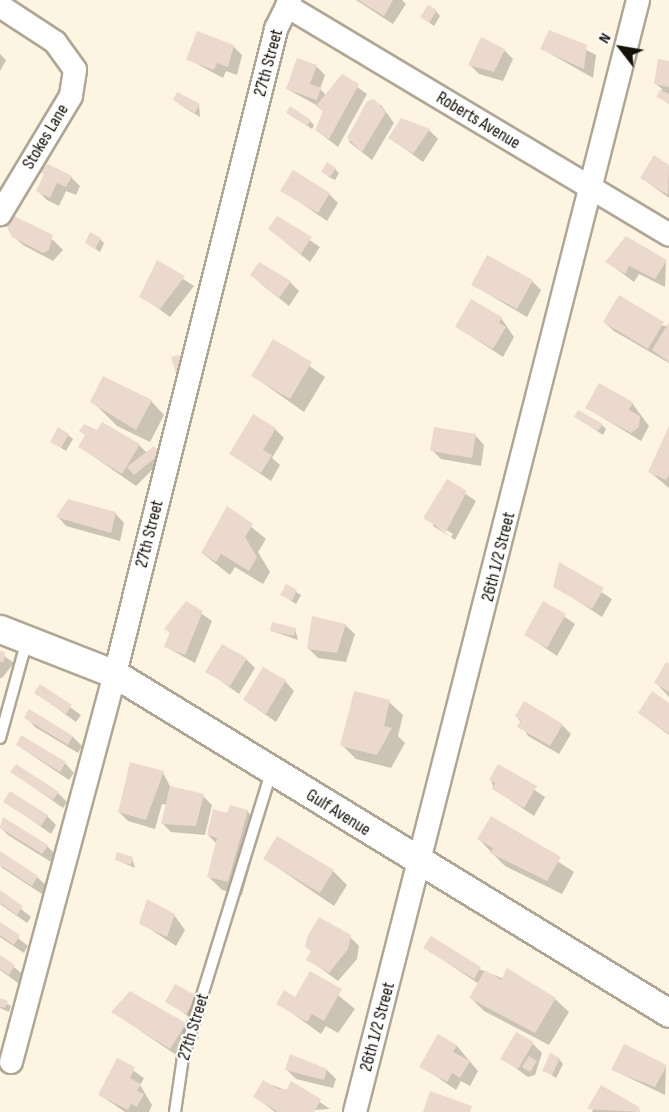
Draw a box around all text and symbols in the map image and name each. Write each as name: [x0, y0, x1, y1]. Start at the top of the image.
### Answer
north arrow: [591, 18, 651, 78]
street label: 27th Street: [250, 27, 288, 99]
text: N: [595, 30, 615, 47]
street label: Roberts Avenue: [432, 87, 524, 155]
street label: Stokes Lane: [18, 100, 74, 174]
street label: 27th Street: [131, 498, 169, 570]
street label: 26th 1/2 Street: [477, 510, 521, 604]
street label: Gulf Avenue: [302, 785, 374, 841]
street label: 26th 1/2 Street: [356, 980, 400, 1074]
street label: 27th Street: [174, 991, 214, 1063]

